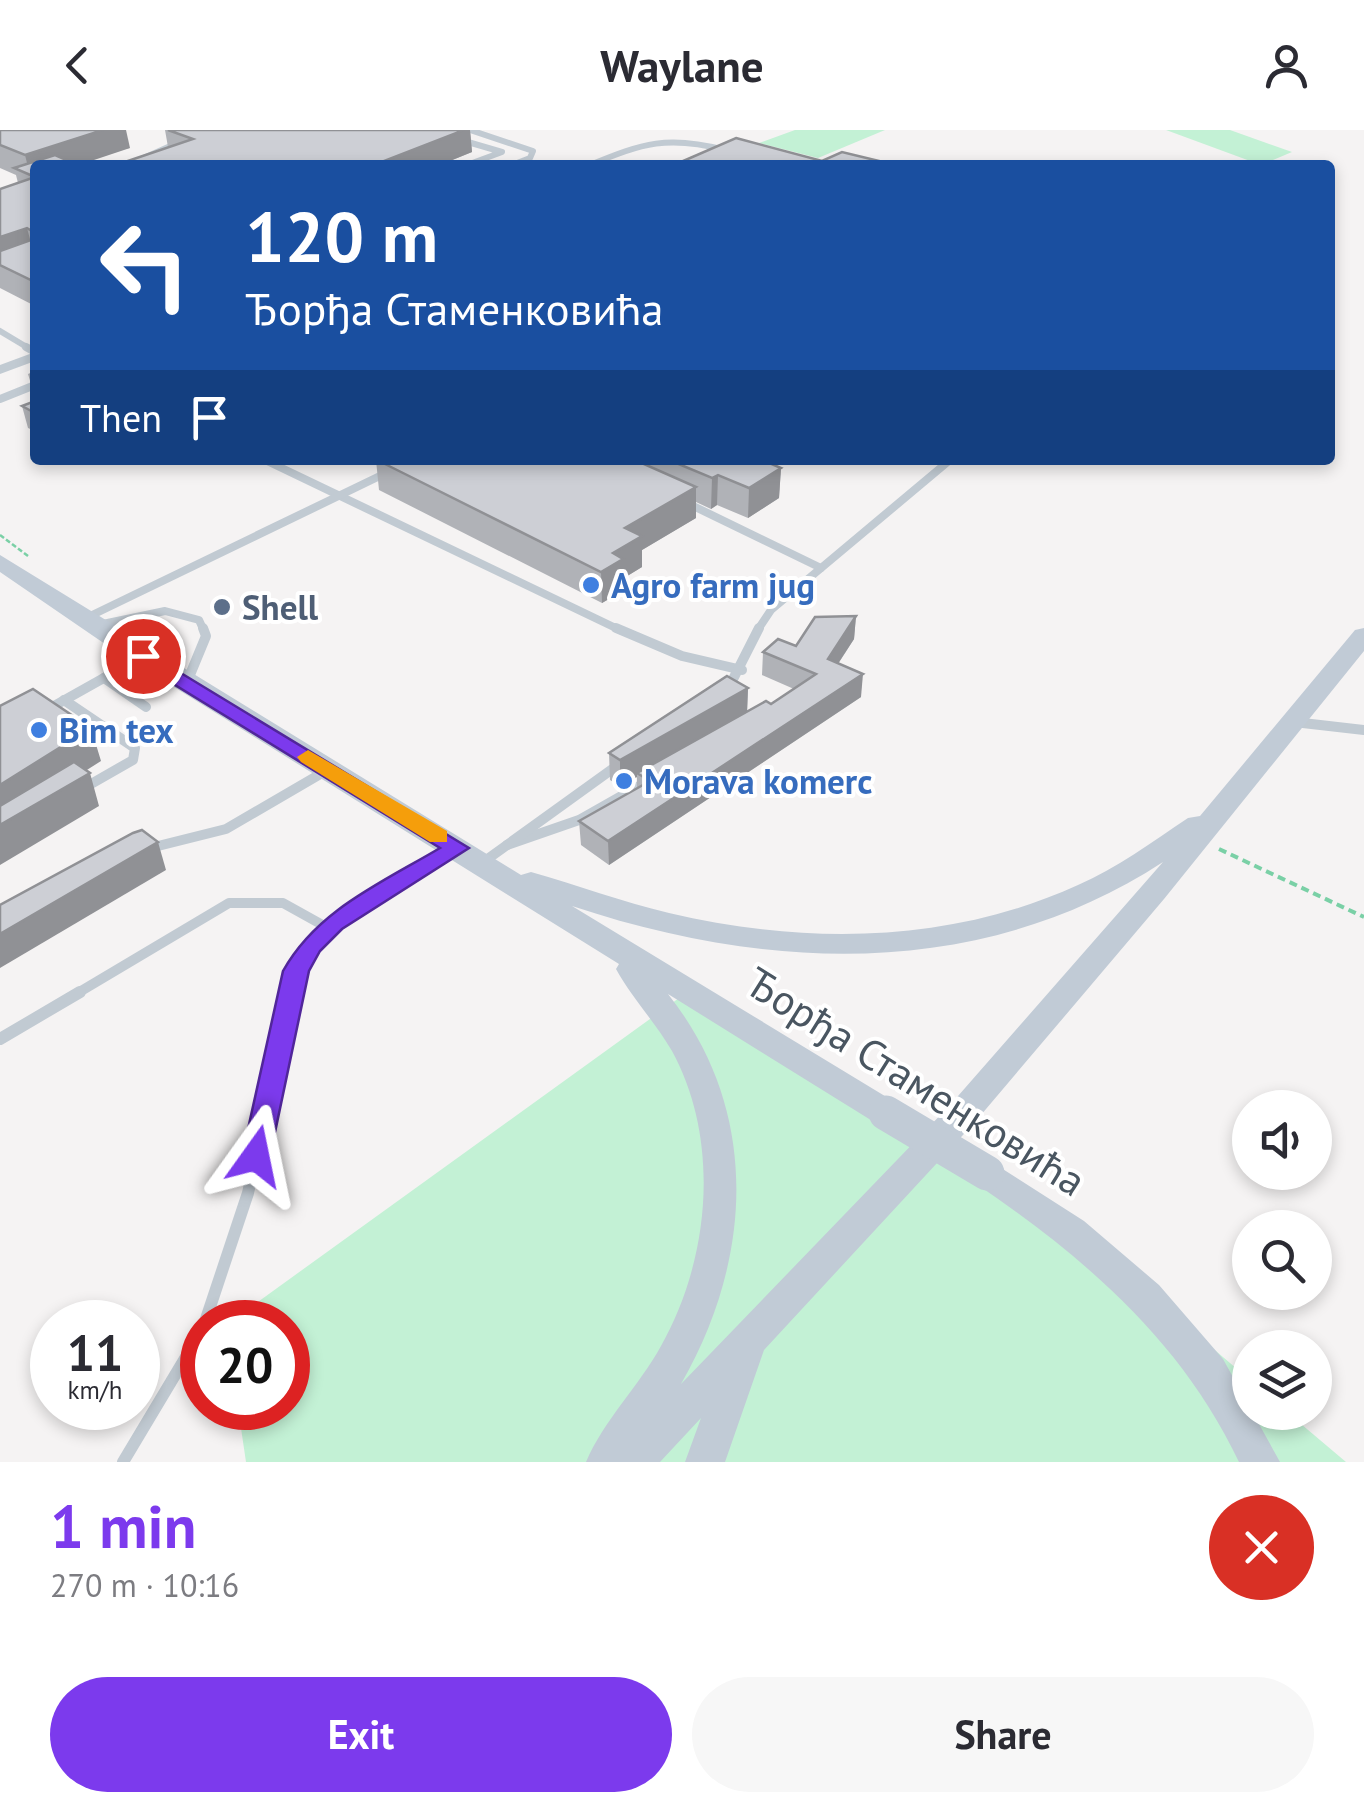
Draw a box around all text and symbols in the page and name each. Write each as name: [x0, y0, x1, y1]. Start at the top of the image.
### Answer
text: Waylane: [600, 36, 764, 94]
icon: back: [50, 38, 105, 93]
icon: person: [1259, 38, 1314, 93]
text: 120 m: [245, 191, 438, 281]
icon: left: [80, 200, 210, 330]
text: Ђорђа Стаменковића: [245, 279, 664, 337]
icon: arrive: [182, 390, 237, 445]
text: Then: [80, 393, 162, 442]
place label: Agro farm jug: [611, 562, 815, 608]
marker: Agro farm jug: [580, 574, 602, 596]
place label: Shell: [242, 584, 319, 630]
marker: Shell: [211, 596, 233, 618]
pin: [101, 614, 186, 699]
icon: arrive: [116, 629, 171, 684]
place label: Bim tex: [59, 707, 174, 753]
marker: Bim tex: [28, 719, 50, 741]
place label: Morava komerc: [644, 758, 872, 804]
marker: Morava komerc: [613, 770, 635, 792]
street label: Ђорђа Стаменковића: [736, 954, 1096, 1208]
map controls: [1232, 1090, 1332, 1430]
button: sound: [1232, 1090, 1332, 1190]
position arrow: [204, 1104, 308, 1208]
button: search: [1232, 1210, 1332, 1310]
speed limit sign: 20: [180, 1300, 310, 1430]
text: 11: [67, 1320, 123, 1385]
button: layers: [1232, 1330, 1332, 1430]
text: km/h: [68, 1374, 122, 1406]
text: 1 min: [50, 1487, 196, 1565]
button: close: [1209, 1495, 1314, 1600]
text: 270 m · 10:16: [50, 1564, 239, 1606]
button: Exit: [50, 1677, 672, 1792]
button: Share: [692, 1677, 1314, 1792]

